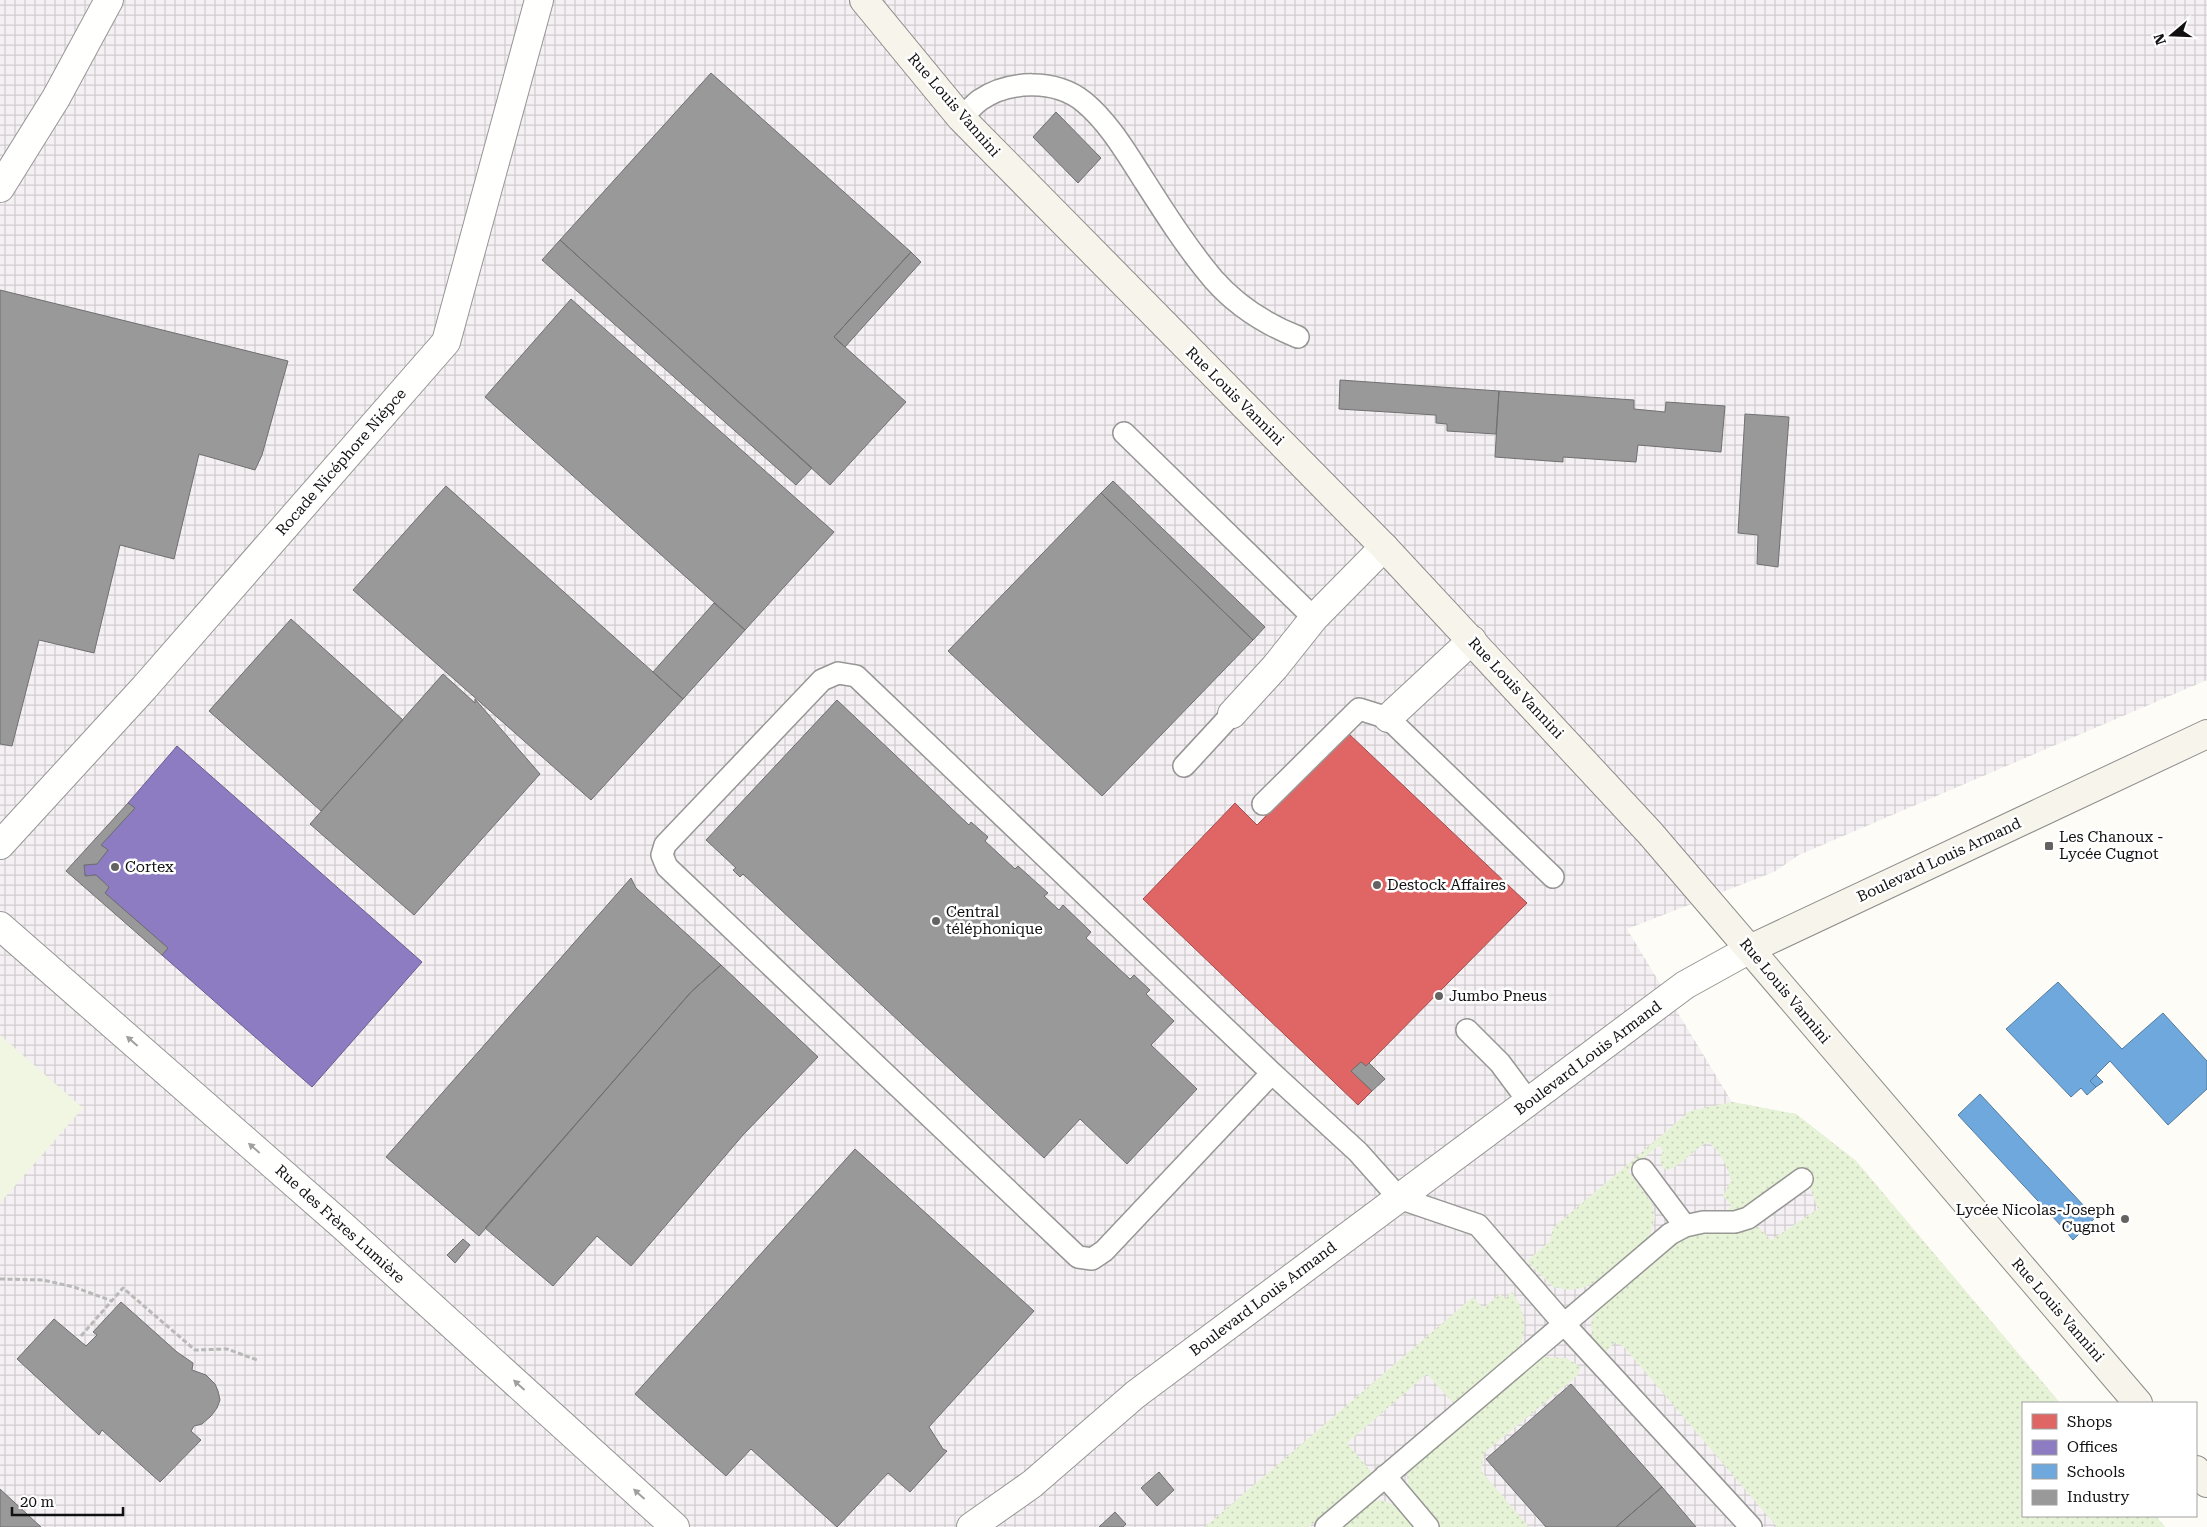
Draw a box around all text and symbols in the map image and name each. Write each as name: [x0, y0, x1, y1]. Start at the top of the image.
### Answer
north arrow: [2147, 10, 2197, 60]
text: N: [2150, 31, 2169, 47]
street label: Rue Louis Vannini: [904, 49, 1004, 161]
street label: Rue Louis Vannini: [1182, 343, 1288, 449]
street label: Rocade Nicéphore Niépce: [272, 385, 410, 539]
street label: Rue Louis Vannini: [1465, 634, 1568, 742]
street label: Boulevard Louis Armand: [1854, 814, 2024, 906]
place label: Les Chanoux - Lycée Cugnot: [2059, 828, 2164, 863]
marker: Les Chanoux - Lycée Cugnot: [2043, 840, 2055, 852]
place label: Cortex: [125, 858, 174, 876]
marker: Cortex: [109, 861, 121, 873]
place label: Destock Affaires: [1387, 876, 1506, 894]
marker: Destock Affaires: [1371, 879, 1383, 891]
place label: Central téléphonique: [946, 903, 1043, 938]
marker: Central téléphonique: [930, 915, 942, 927]
street label: Rue Louis Vannini: [1736, 935, 1834, 1047]
place label: Jumbo Pneus: [1449, 987, 1547, 1005]
marker: Jumbo Pneus: [1433, 990, 1445, 1002]
street label: Boulevard Louis Armand: [1511, 997, 1665, 1119]
one-way arrow: [126, 1035, 138, 1047]
one-way arrow: [249, 1142, 261, 1154]
street label: Rue des Frères Lumière: [271, 1161, 409, 1287]
place label: Lycée Nicolas-Joseph Cugnot: [1956, 1201, 2115, 1236]
marker: Lycée Nicolas-Joseph Cugnot: [2119, 1213, 2131, 1225]
street label: Boulevard Louis Armand: [1186, 1238, 1340, 1360]
street label: Rue Louis Vannini: [2008, 1254, 2108, 1366]
one-way arrow: [513, 1379, 525, 1391]
legend: [2022, 1402, 2197, 1517]
text: Shops: [2067, 1413, 2112, 1431]
text: Offices: [2067, 1438, 2118, 1456]
text: Schools: [2067, 1463, 2125, 1481]
scale bar: [12, 1484, 124, 1516]
one-way arrow: [634, 1488, 646, 1500]
text: Industry: [2067, 1488, 2129, 1506]
text: 20 m: [20, 1493, 55, 1511]

